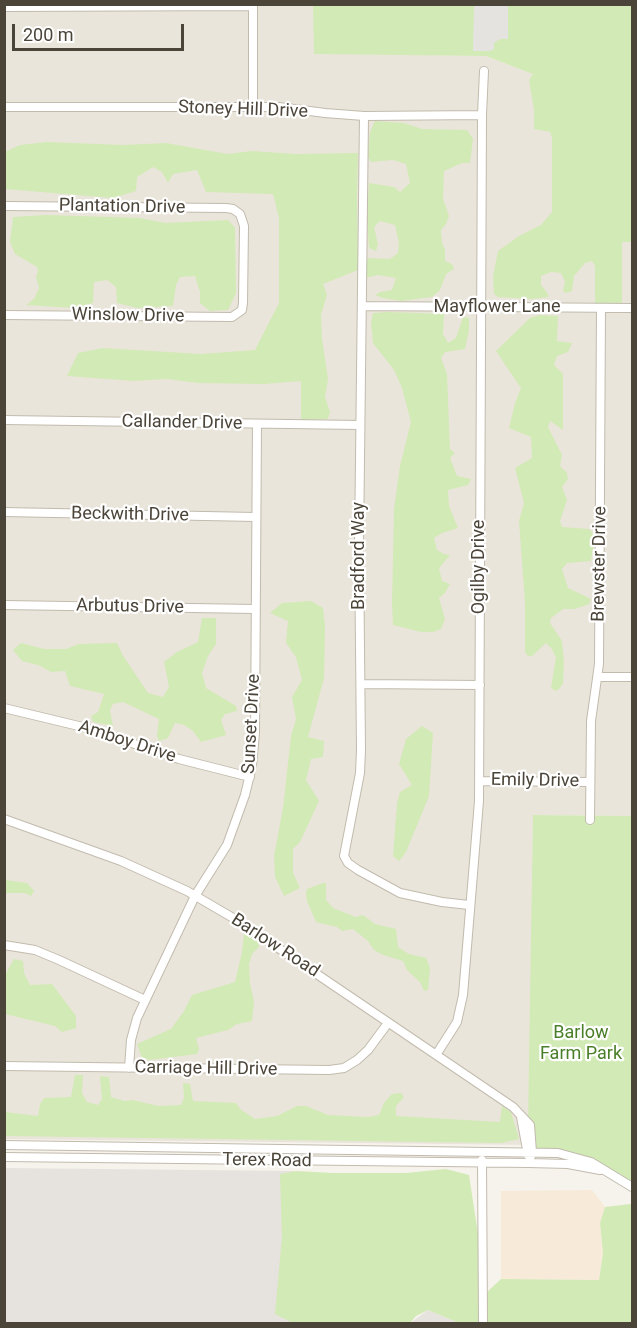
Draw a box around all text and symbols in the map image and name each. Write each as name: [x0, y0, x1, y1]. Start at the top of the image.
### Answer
scale bar: [15, 12, 188, 50]
text: 200 m: [23, 24, 74, 45]
street label: Stoney Hill Drive: [178, 97, 308, 123]
street label: Plantation Drive: [59, 195, 185, 219]
street label: Mayflower Lane: [434, 296, 560, 318]
street label: Winslow Drive: [71, 304, 185, 328]
street label: Callander Drive: [121, 411, 243, 435]
street label: Bradford Way: [348, 502, 370, 610]
street label: Beckwith Drive: [71, 503, 189, 527]
street label: Brewster Drive: [588, 506, 612, 622]
street label: Ogilby Drive: [468, 520, 490, 614]
street label: Arbutus Drive: [76, 595, 184, 619]
street label: Sunset Drive: [239, 673, 265, 775]
street label: Amboy Drive: [76, 716, 178, 768]
street label: Emily Drive: [491, 769, 579, 793]
street label: Barlow Road: [227, 909, 323, 983]
park label: Barlow Farm Park: [540, 1022, 622, 1064]
street label: Carriage Hill Drive: [134, 1057, 278, 1081]
street label: Terex Road: [222, 1149, 312, 1173]

